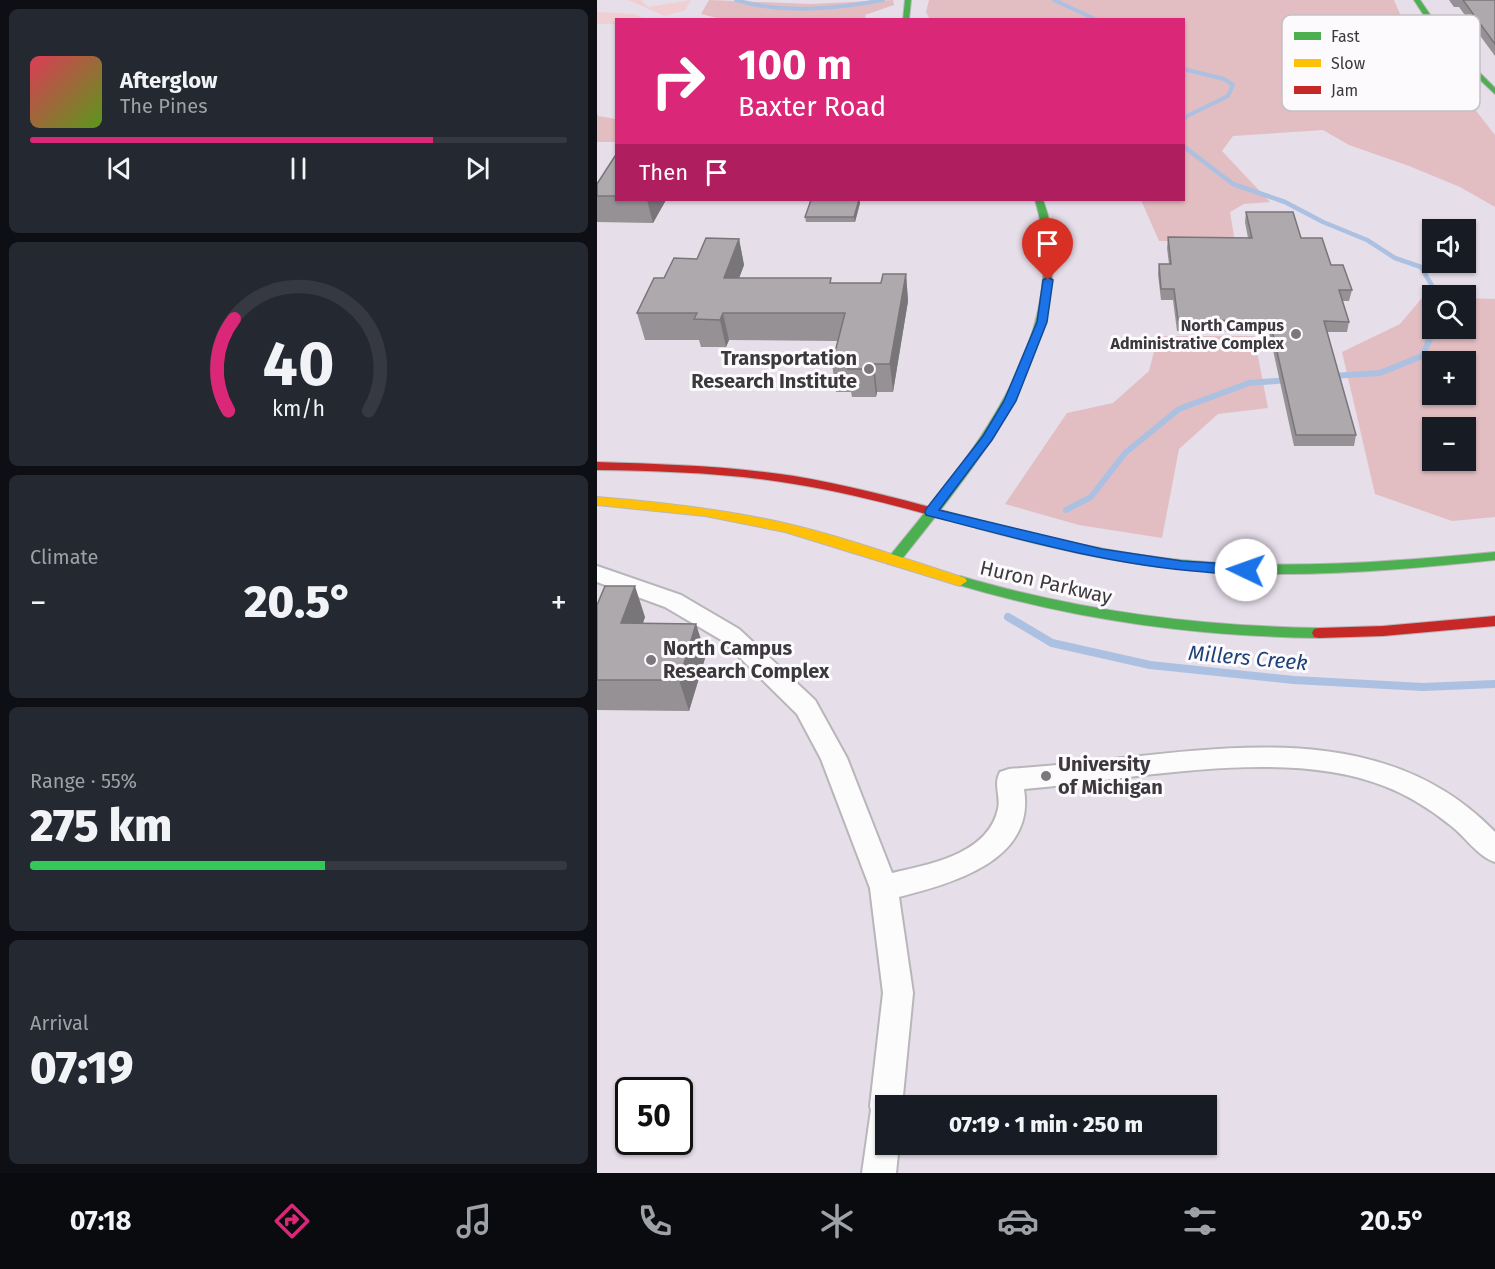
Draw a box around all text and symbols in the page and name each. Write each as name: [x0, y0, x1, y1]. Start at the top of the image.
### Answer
legend: [1282, 15, 1480, 111]
text: Fast: [1331, 27, 1360, 46]
text: 100 m: [738, 40, 852, 90]
icon: right: [639, 42, 717, 120]
text: Slow: [1331, 54, 1366, 73]
text: Afterglow: [120, 67, 217, 94]
text: Jam: [1331, 81, 1358, 100]
text: Baxter Road: [738, 91, 886, 123]
text: The Pines: [120, 94, 207, 118]
icon: previous: [103, 152, 136, 185]
icon: pause: [282, 152, 315, 185]
icon: next: [461, 152, 494, 185]
icon: arrive: [700, 156, 733, 189]
text: Then: [639, 159, 688, 186]
pin: [1022, 218, 1073, 280]
map controls: [1422, 219, 1476, 471]
button: sound: [1422, 219, 1476, 273]
icon: arrive: [1031, 227, 1064, 260]
button: search: [1422, 285, 1476, 339]
place label: North Campus Administrative Complex: [1109, 316, 1285, 353]
text: 40: [263, 327, 334, 402]
marker: North Campus Administrative Complex: [1289, 327, 1303, 341]
place label: Transportation Research Institute: [691, 346, 857, 393]
button: +: [1422, 351, 1476, 405]
marker: Transportation Research Institute: [862, 362, 876, 376]
text: km/h: [272, 396, 325, 422]
button: −: [1422, 417, 1476, 471]
position arrow: [1214, 538, 1278, 602]
text: Climate: [30, 545, 98, 569]
street label: Huron Parkway: [978, 555, 1115, 609]
text: 20.5°: [244, 575, 353, 629]
text: −: [30, 583, 47, 623]
text: +: [551, 583, 567, 623]
place label: North Campus Research Complex: [663, 636, 830, 683]
water label: Millers Creek: [1187, 640, 1309, 676]
marker: North Campus Research Complex: [644, 653, 658, 667]
place label: University of Michigan: [1058, 752, 1163, 799]
text: Range · 55%: [30, 769, 137, 793]
marker: University of Michigan: [1039, 769, 1053, 783]
text: 275 km: [30, 799, 172, 853]
text: Arrival: [30, 1011, 89, 1035]
text: 07:19: [30, 1041, 134, 1095]
speed limit sign: 50: [615, 1077, 693, 1155]
text: 07:19 · 1 min · 250 m: [949, 1111, 1143, 1138]
icon: directions: [271, 1200, 313, 1242]
icon: music: [453, 1200, 495, 1242]
icon: phone: [634, 1200, 676, 1242]
icon: climate: [816, 1200, 858, 1242]
icon: car: [997, 1200, 1039, 1242]
icon: filters: [1179, 1200, 1221, 1242]
text: 07:18: [70, 1205, 131, 1237]
text: 20.5°: [1360, 1205, 1425, 1237]

